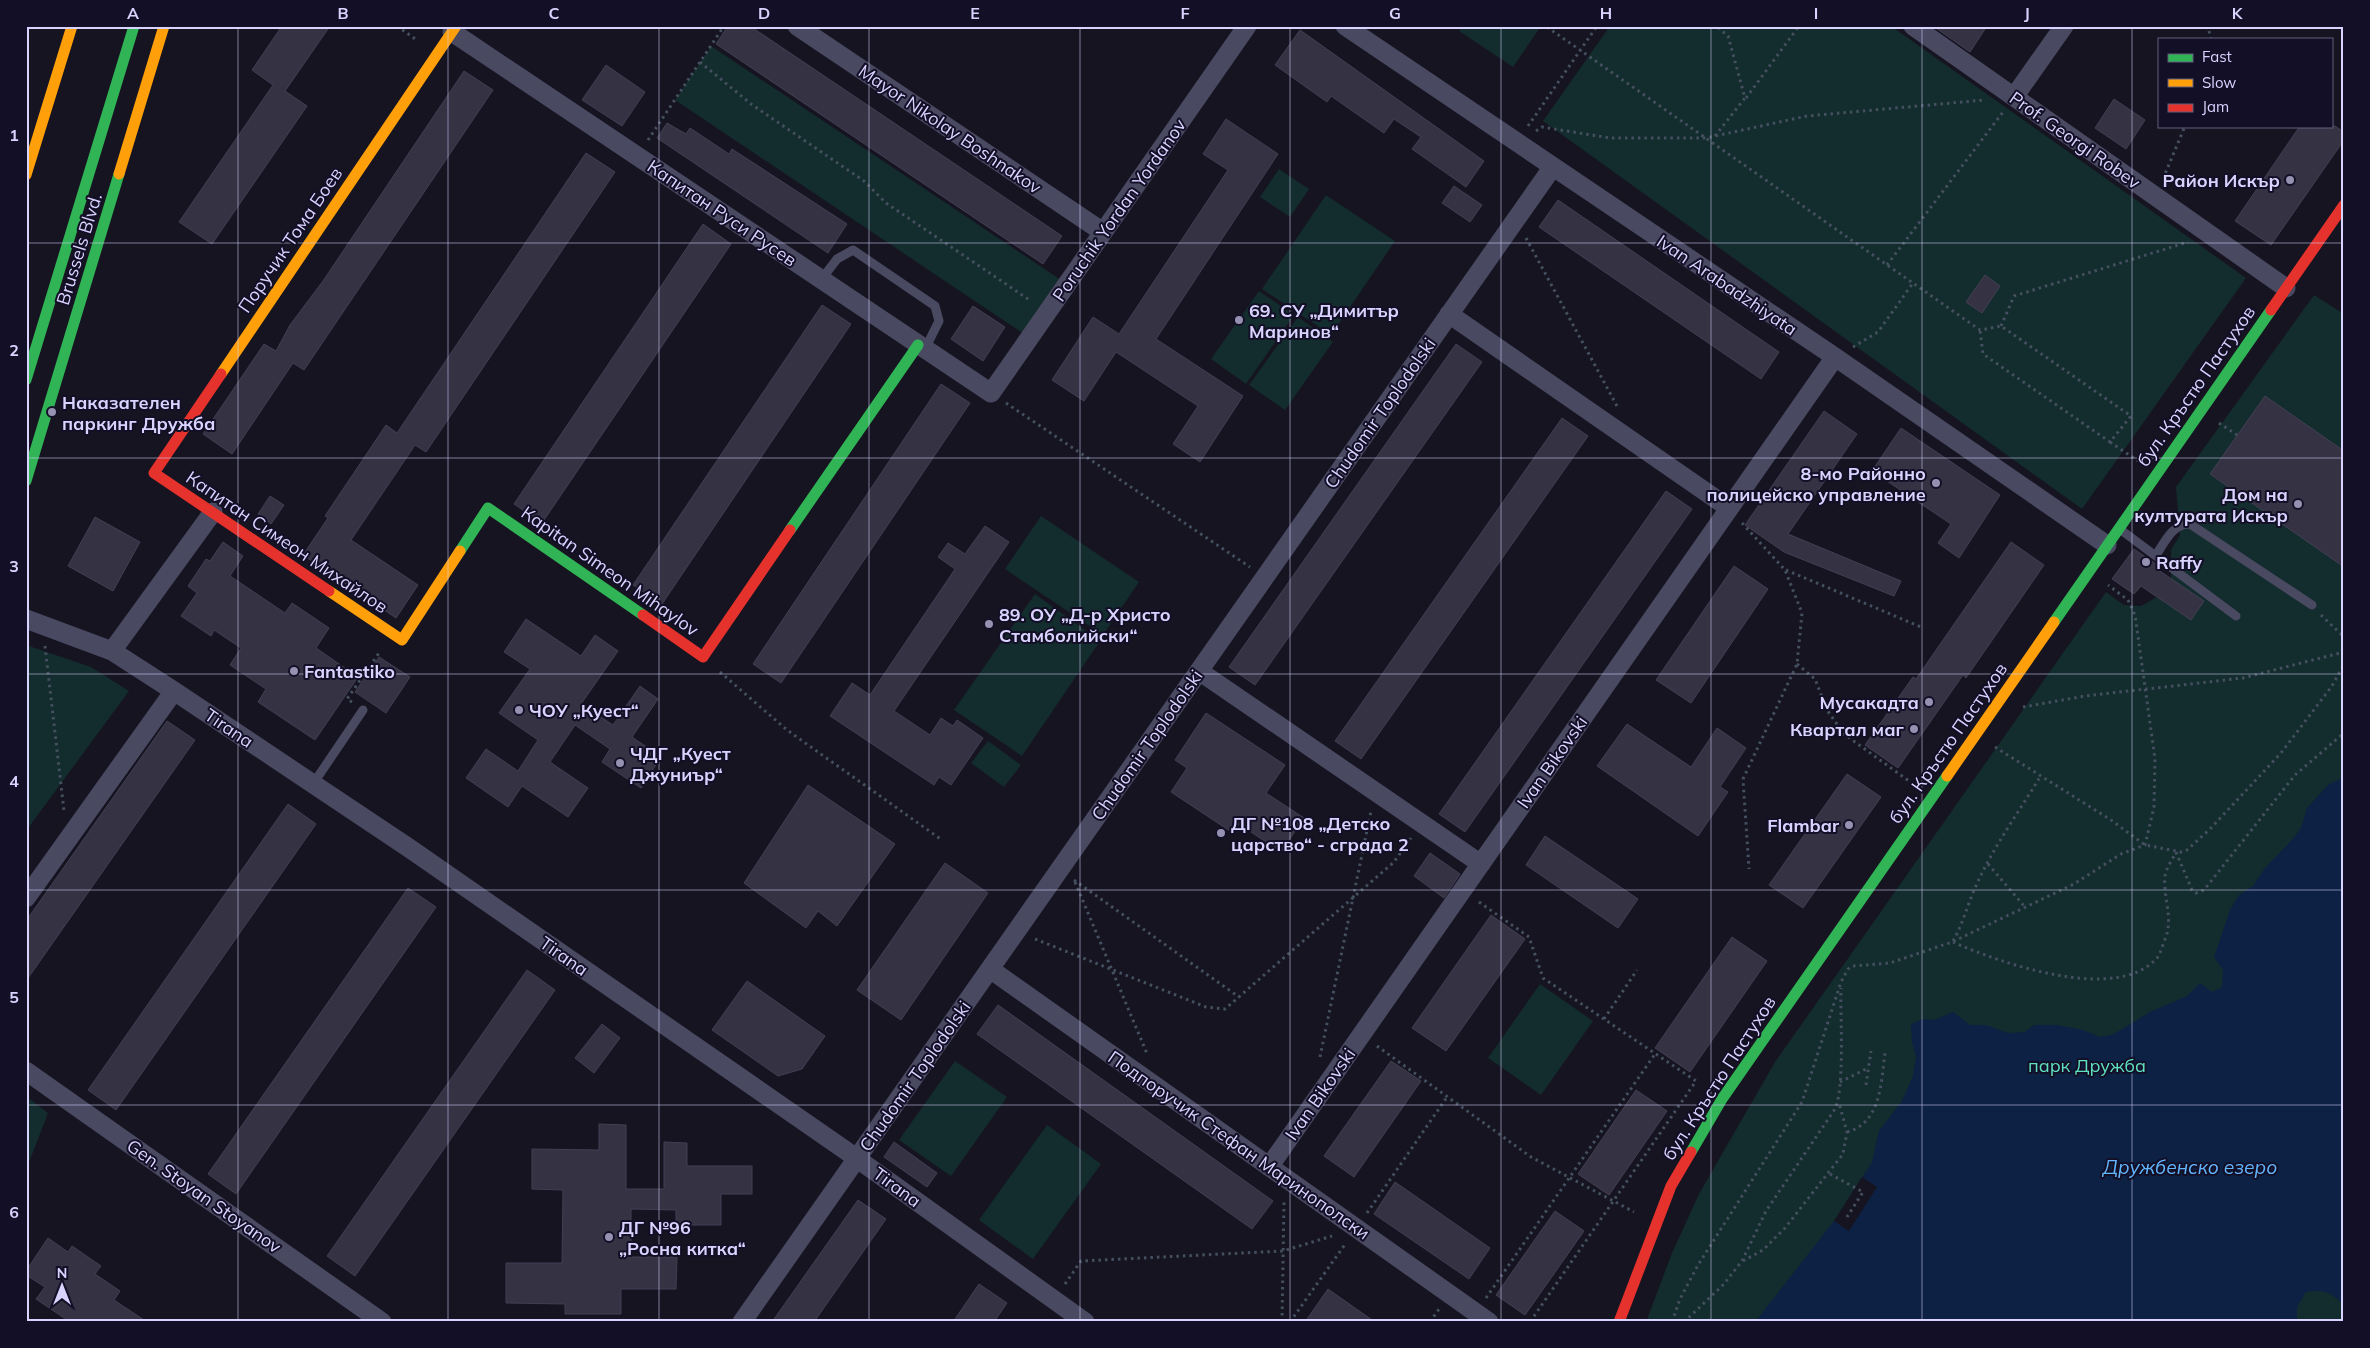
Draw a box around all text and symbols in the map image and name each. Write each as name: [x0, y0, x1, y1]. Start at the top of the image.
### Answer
text: A: [127, 3, 139, 23]
text: B: [337, 3, 349, 23]
text: C: [549, 3, 560, 23]
text: D: [758, 3, 770, 23]
text: E: [970, 3, 980, 23]
text: F: [1180, 3, 1190, 23]
text: G: [1389, 3, 1401, 23]
text: H: [1600, 3, 1612, 23]
text: I: [1814, 3, 1818, 23]
text: J: [2024, 3, 2030, 23]
text: K: [2232, 3, 2244, 23]
legend: [2158, 38, 2332, 128]
text: Fast: [2202, 47, 2232, 66]
street label: Мayor Nikolay Boshnakov: [854, 59, 1046, 199]
text: Slow: [2202, 73, 2236, 92]
street label: Prof. Georgi Robev: [2005, 86, 2145, 194]
text: Jam: [2202, 97, 2229, 116]
street label: Рoruchik Yordan Yordanov: [1047, 114, 1191, 306]
text: 1: [9, 125, 19, 145]
street label: Капитан Руси Русев: [643, 154, 801, 272]
street label: Поручик Тома Боев: [233, 163, 347, 317]
place label: Район Искър: [2163, 169, 2280, 192]
marker: Район Искър: [2284, 174, 2296, 186]
street label: Brussels Blvd.: [51, 190, 107, 308]
street label: Ivan Arabadzhiyata: [1652, 229, 1802, 341]
place label: 69. СУ „Димитър Маринов“: [1249, 299, 1399, 343]
street label: бул. Кръстю Пастухов: [2132, 301, 2260, 471]
marker: 69. СУ „Димитър Маринов“: [1233, 314, 1245, 326]
street label: Chudomir Toplodolski: [1319, 333, 1441, 493]
text: 2: [9, 340, 19, 360]
place label: Наказателен паркинг Дружба: [62, 391, 215, 435]
marker: Наказателен паркинг Дружба: [46, 406, 58, 418]
place label: 8-мо Районно полицейско управление: [1706, 462, 1926, 506]
street label: Капитан Симеон Михайлов: [182, 466, 392, 618]
marker: 8-мо Районно полицейско управление: [1930, 477, 1942, 489]
place label: Дом на културата Искър: [2134, 483, 2288, 527]
marker: Дом на културата Искър: [2292, 498, 2304, 510]
street label: Кapitan Simeon Mihaylov: [517, 501, 703, 641]
place label: Raffy: [2156, 551, 2202, 574]
text: 3: [9, 556, 19, 576]
marker: Raffy: [2140, 556, 2152, 568]
place label: 89. ОУ „Д-р Христо Стамболийски“: [999, 603, 1171, 647]
marker: 89. ОУ „Д-р Христо Стамболийски“: [983, 618, 995, 630]
street label: бул. Кръстю Пастухов: [1884, 658, 2012, 828]
place label: Fantastiko: [304, 660, 395, 683]
marker: Fantastiko: [288, 665, 300, 677]
street label: Chudomir Toplodolski: [1086, 665, 1208, 825]
place label: Мусакадта: [1820, 691, 1919, 714]
marker: Мусакадта: [1923, 696, 1935, 708]
place label: ЧОУ „Куест“: [529, 699, 639, 722]
street label: Tirana: [200, 703, 258, 753]
marker: ЧОУ „Куест“: [513, 704, 525, 716]
street label: Ivan Bikovski: [1512, 711, 1592, 813]
place label: Квартал маг: [1790, 718, 1905, 741]
marker: Квартал маг: [1908, 723, 1920, 735]
place label: ЧДГ „Куест Джуниър“: [630, 742, 731, 786]
marker: ЧДГ „Куест Джуниър“: [614, 757, 626, 769]
text: 4: [9, 771, 19, 791]
place label: ДГ №108 „Детско царство“ - сграда 2: [1231, 812, 1409, 856]
place label: Flambar: [1767, 814, 1840, 837]
marker: Flambar: [1843, 819, 1855, 831]
marker: ДГ №108 „Детско царство“ - сграда 2: [1215, 827, 1227, 839]
street label: Tirana: [535, 931, 593, 981]
text: 5: [9, 987, 19, 1007]
street label: бул. Кръстю Пастухов: [1657, 992, 1781, 1164]
street label: Chudomir Toplodolski: [854, 996, 976, 1156]
street label: Ivan Bikovski: [1280, 1043, 1360, 1145]
street label: Подпоручик Стефан Маринополски: [1104, 1045, 1374, 1245]
park label: парк Дружба: [2028, 1054, 2146, 1077]
street label: Gen. Stoyan Stoyanov: [122, 1134, 286, 1258]
water label: Дружбенско езеро: [2102, 1155, 2277, 1179]
street label: Tirana: [868, 1162, 926, 1212]
text: 6: [9, 1202, 19, 1222]
place label: ДГ №96 „Росна китка“: [619, 1216, 746, 1260]
marker: ДГ №96 „Росна китка“: [603, 1231, 615, 1243]
north arrow: [38, 1260, 88, 1310]
text: N: [57, 1264, 67, 1282]

